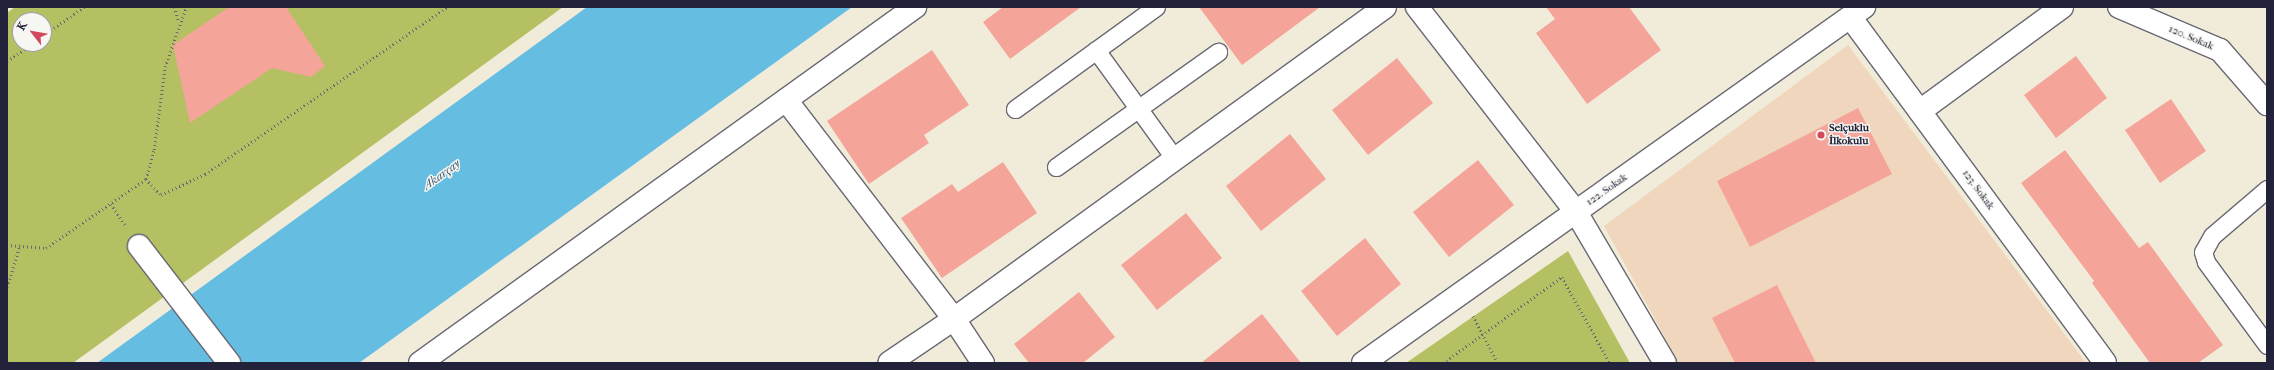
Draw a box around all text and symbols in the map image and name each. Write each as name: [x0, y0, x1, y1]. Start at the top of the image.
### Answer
north arrow: [12, 12, 52, 52]
text: K: [15, 19, 30, 33]
street label: 120. Sokak: [2166, 23, 2216, 53]
place label: Selçuklu İlkokulu: [1829, 122, 1869, 148]
marker: Selçuklu İlkokulu: [1816, 130, 1826, 140]
water label: Akarçay: [421, 157, 463, 193]
street label: 123. Sokak: [1959, 167, 1997, 213]
street label: 122. Sokak: [1584, 171, 1630, 209]

